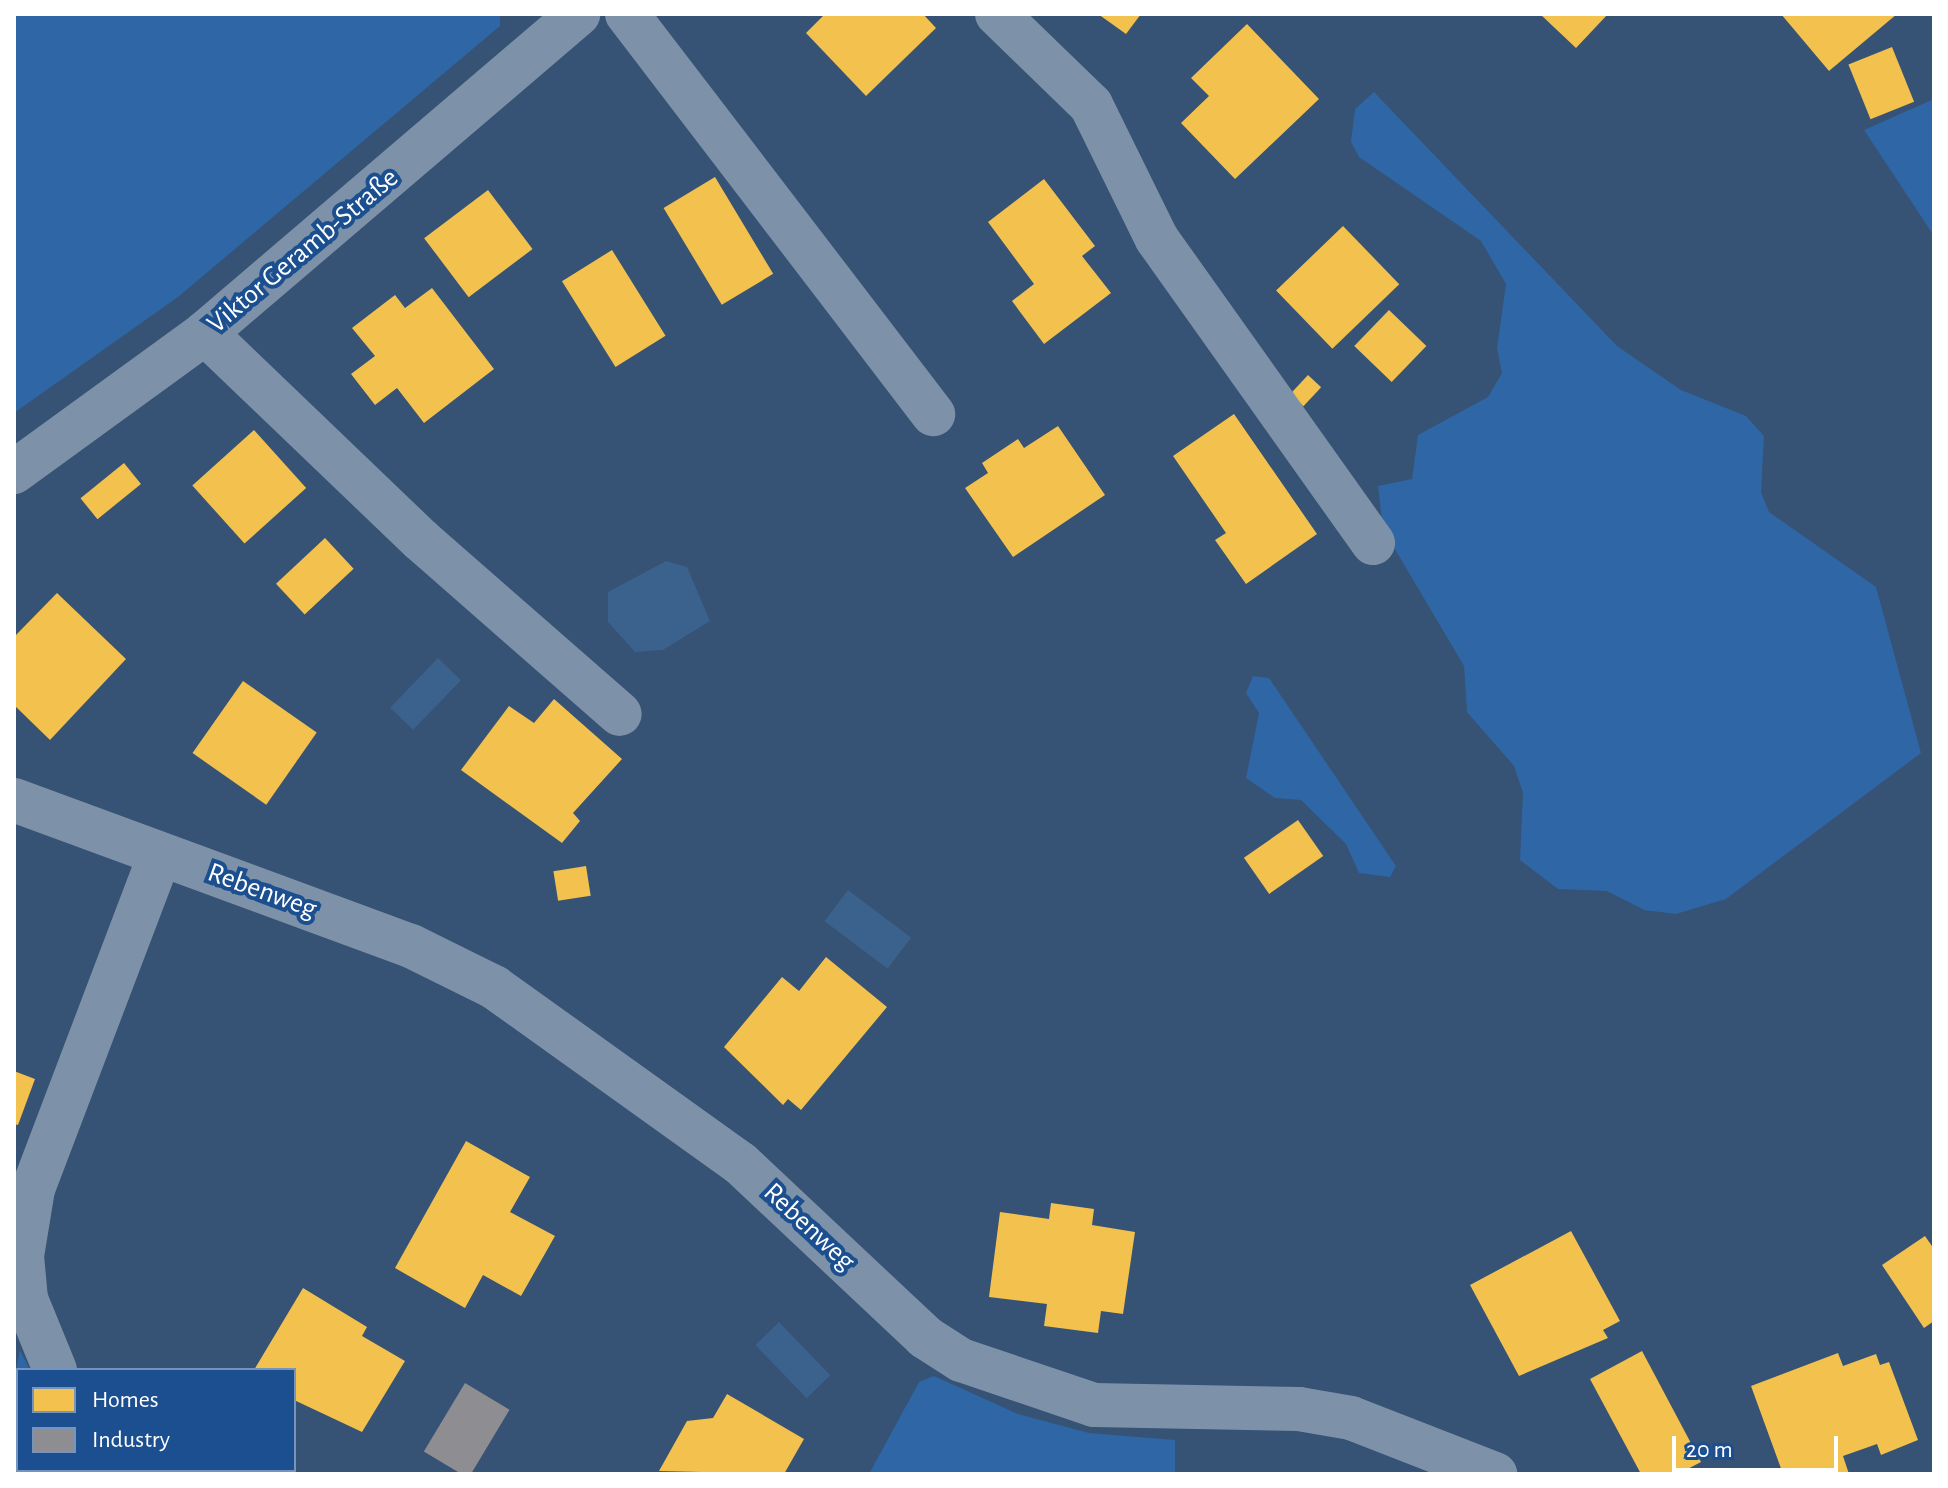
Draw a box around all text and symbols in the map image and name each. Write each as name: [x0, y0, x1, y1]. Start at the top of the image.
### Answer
street label: Viktor Geramb-Straße: [201, 161, 405, 341]
street label: Rebenweg: [203, 856, 321, 926]
street label: Rebenweg: [756, 1176, 862, 1278]
legend: [16, 1368, 296, 1472]
text: Homes: [92, 1388, 159, 1412]
scale bar: [1676, 1420, 1842, 1470]
text: Industry: [92, 1428, 170, 1452]
text: 20 m: [1686, 1438, 1733, 1462]

